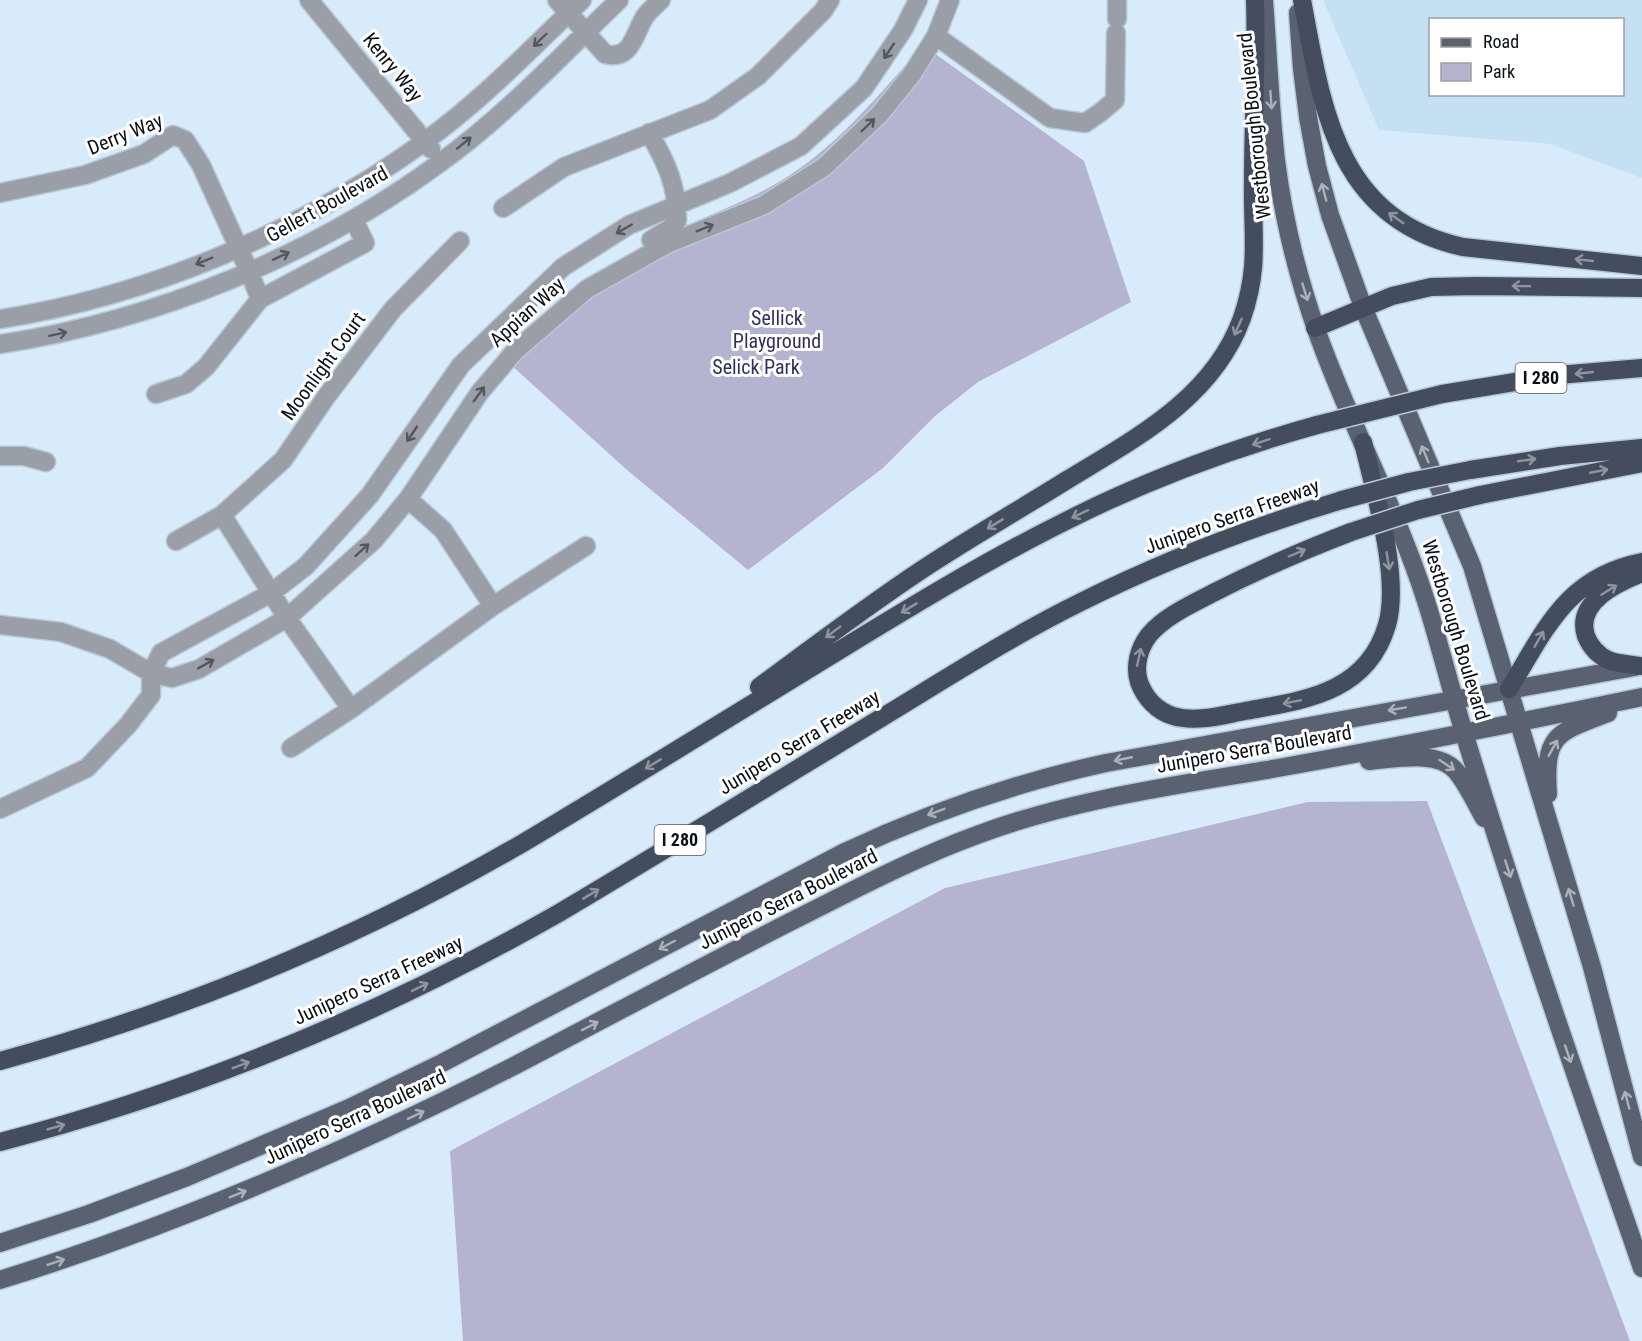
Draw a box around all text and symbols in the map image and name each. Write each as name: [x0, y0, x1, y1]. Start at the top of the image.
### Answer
legend: [1429, 18, 1624, 96]
street label: Kenry Way: [358, 28, 428, 106]
text: Road: [1483, 31, 1519, 52]
street label: Westborough Boulevard: [1232, 32, 1276, 220]
one-way arrow: [533, 33, 548, 48]
one-way arrow: [883, 42, 895, 58]
text: Park: [1483, 61, 1515, 82]
one-way arrow: [1265, 90, 1276, 110]
street label: Derry Way: [84, 108, 166, 160]
one-way arrow: [861, 118, 876, 132]
one-way arrow: [456, 137, 472, 150]
street label: Gellert Boulevard: [262, 161, 392, 247]
one-way arrow: [1318, 183, 1330, 202]
one-way arrow: [1389, 212, 1405, 224]
one-way arrow: [696, 222, 714, 233]
one-way arrow: [616, 223, 633, 235]
one-way arrow: [272, 250, 290, 261]
one-way arrow: [1574, 254, 1594, 265]
one-way arrow: [196, 256, 214, 267]
street label: Appian Way: [485, 272, 569, 352]
one-way arrow: [1511, 280, 1531, 292]
one-way arrow: [1300, 282, 1311, 301]
park label: Sellick Playground: [733, 306, 821, 353]
street label: Moonlight Court: [276, 307, 370, 425]
one-way arrow: [1232, 318, 1243, 336]
one-way arrow: [47, 328, 67, 339]
park label: Selick Park: [712, 355, 800, 379]
road number: I 280: [1516, 363, 1566, 393]
one-way arrow: [1574, 368, 1594, 379]
one-way arrow: [473, 386, 485, 402]
one-way arrow: [405, 425, 417, 442]
one-way arrow: [1252, 437, 1271, 448]
one-way arrow: [1418, 445, 1430, 463]
one-way arrow: [1517, 455, 1537, 466]
one-way arrow: [1589, 465, 1608, 476]
street label: Junipero Serra Freeway: [1141, 473, 1323, 559]
one-way arrow: [1071, 509, 1089, 520]
one-way arrow: [987, 519, 1004, 531]
street label: Westborough Boulevard: [1417, 537, 1495, 723]
one-way arrow: [355, 543, 370, 557]
one-way arrow: [1288, 547, 1306, 558]
one-way arrow: [1383, 550, 1394, 570]
one-way arrow: [1600, 584, 1617, 596]
one-way arrow: [901, 603, 918, 615]
one-way arrow: [825, 626, 841, 639]
one-way arrow: [1534, 631, 1546, 648]
one-way arrow: [1134, 648, 1146, 667]
one-way arrow: [197, 658, 214, 670]
street label: Junipero Serra Freeway: [714, 684, 884, 800]
one-way arrow: [1282, 697, 1302, 708]
one-way arrow: [1388, 704, 1408, 715]
street label: Junipero Serra Boulevard: [1155, 720, 1353, 778]
one-way arrow: [1547, 739, 1559, 757]
one-way arrow: [1114, 754, 1133, 765]
one-way arrow: [645, 759, 662, 771]
one-way arrow: [1439, 759, 1455, 771]
one-way arrow: [927, 808, 945, 819]
road number: I 280: [654, 825, 706, 855]
street label: Junipero Serra Boulevard: [695, 844, 881, 954]
one-way arrow: [1503, 859, 1514, 878]
one-way arrow: [582, 888, 599, 900]
one-way arrow: [1565, 888, 1576, 907]
street label: Junipero Serra Freeway: [290, 930, 466, 1030]
one-way arrow: [658, 940, 676, 952]
one-way arrow: [411, 981, 429, 993]
one-way arrow: [581, 1020, 598, 1032]
one-way arrow: [1564, 1044, 1575, 1063]
one-way arrow: [231, 1059, 250, 1070]
street label: Junipero Serra Boulevard: [260, 1064, 450, 1170]
one-way arrow: [1621, 1091, 1632, 1110]
one-way arrow: [407, 1108, 425, 1120]
one-way arrow: [47, 1121, 66, 1132]
one-way arrow: [229, 1188, 247, 1199]
one-way arrow: [46, 1256, 65, 1267]

